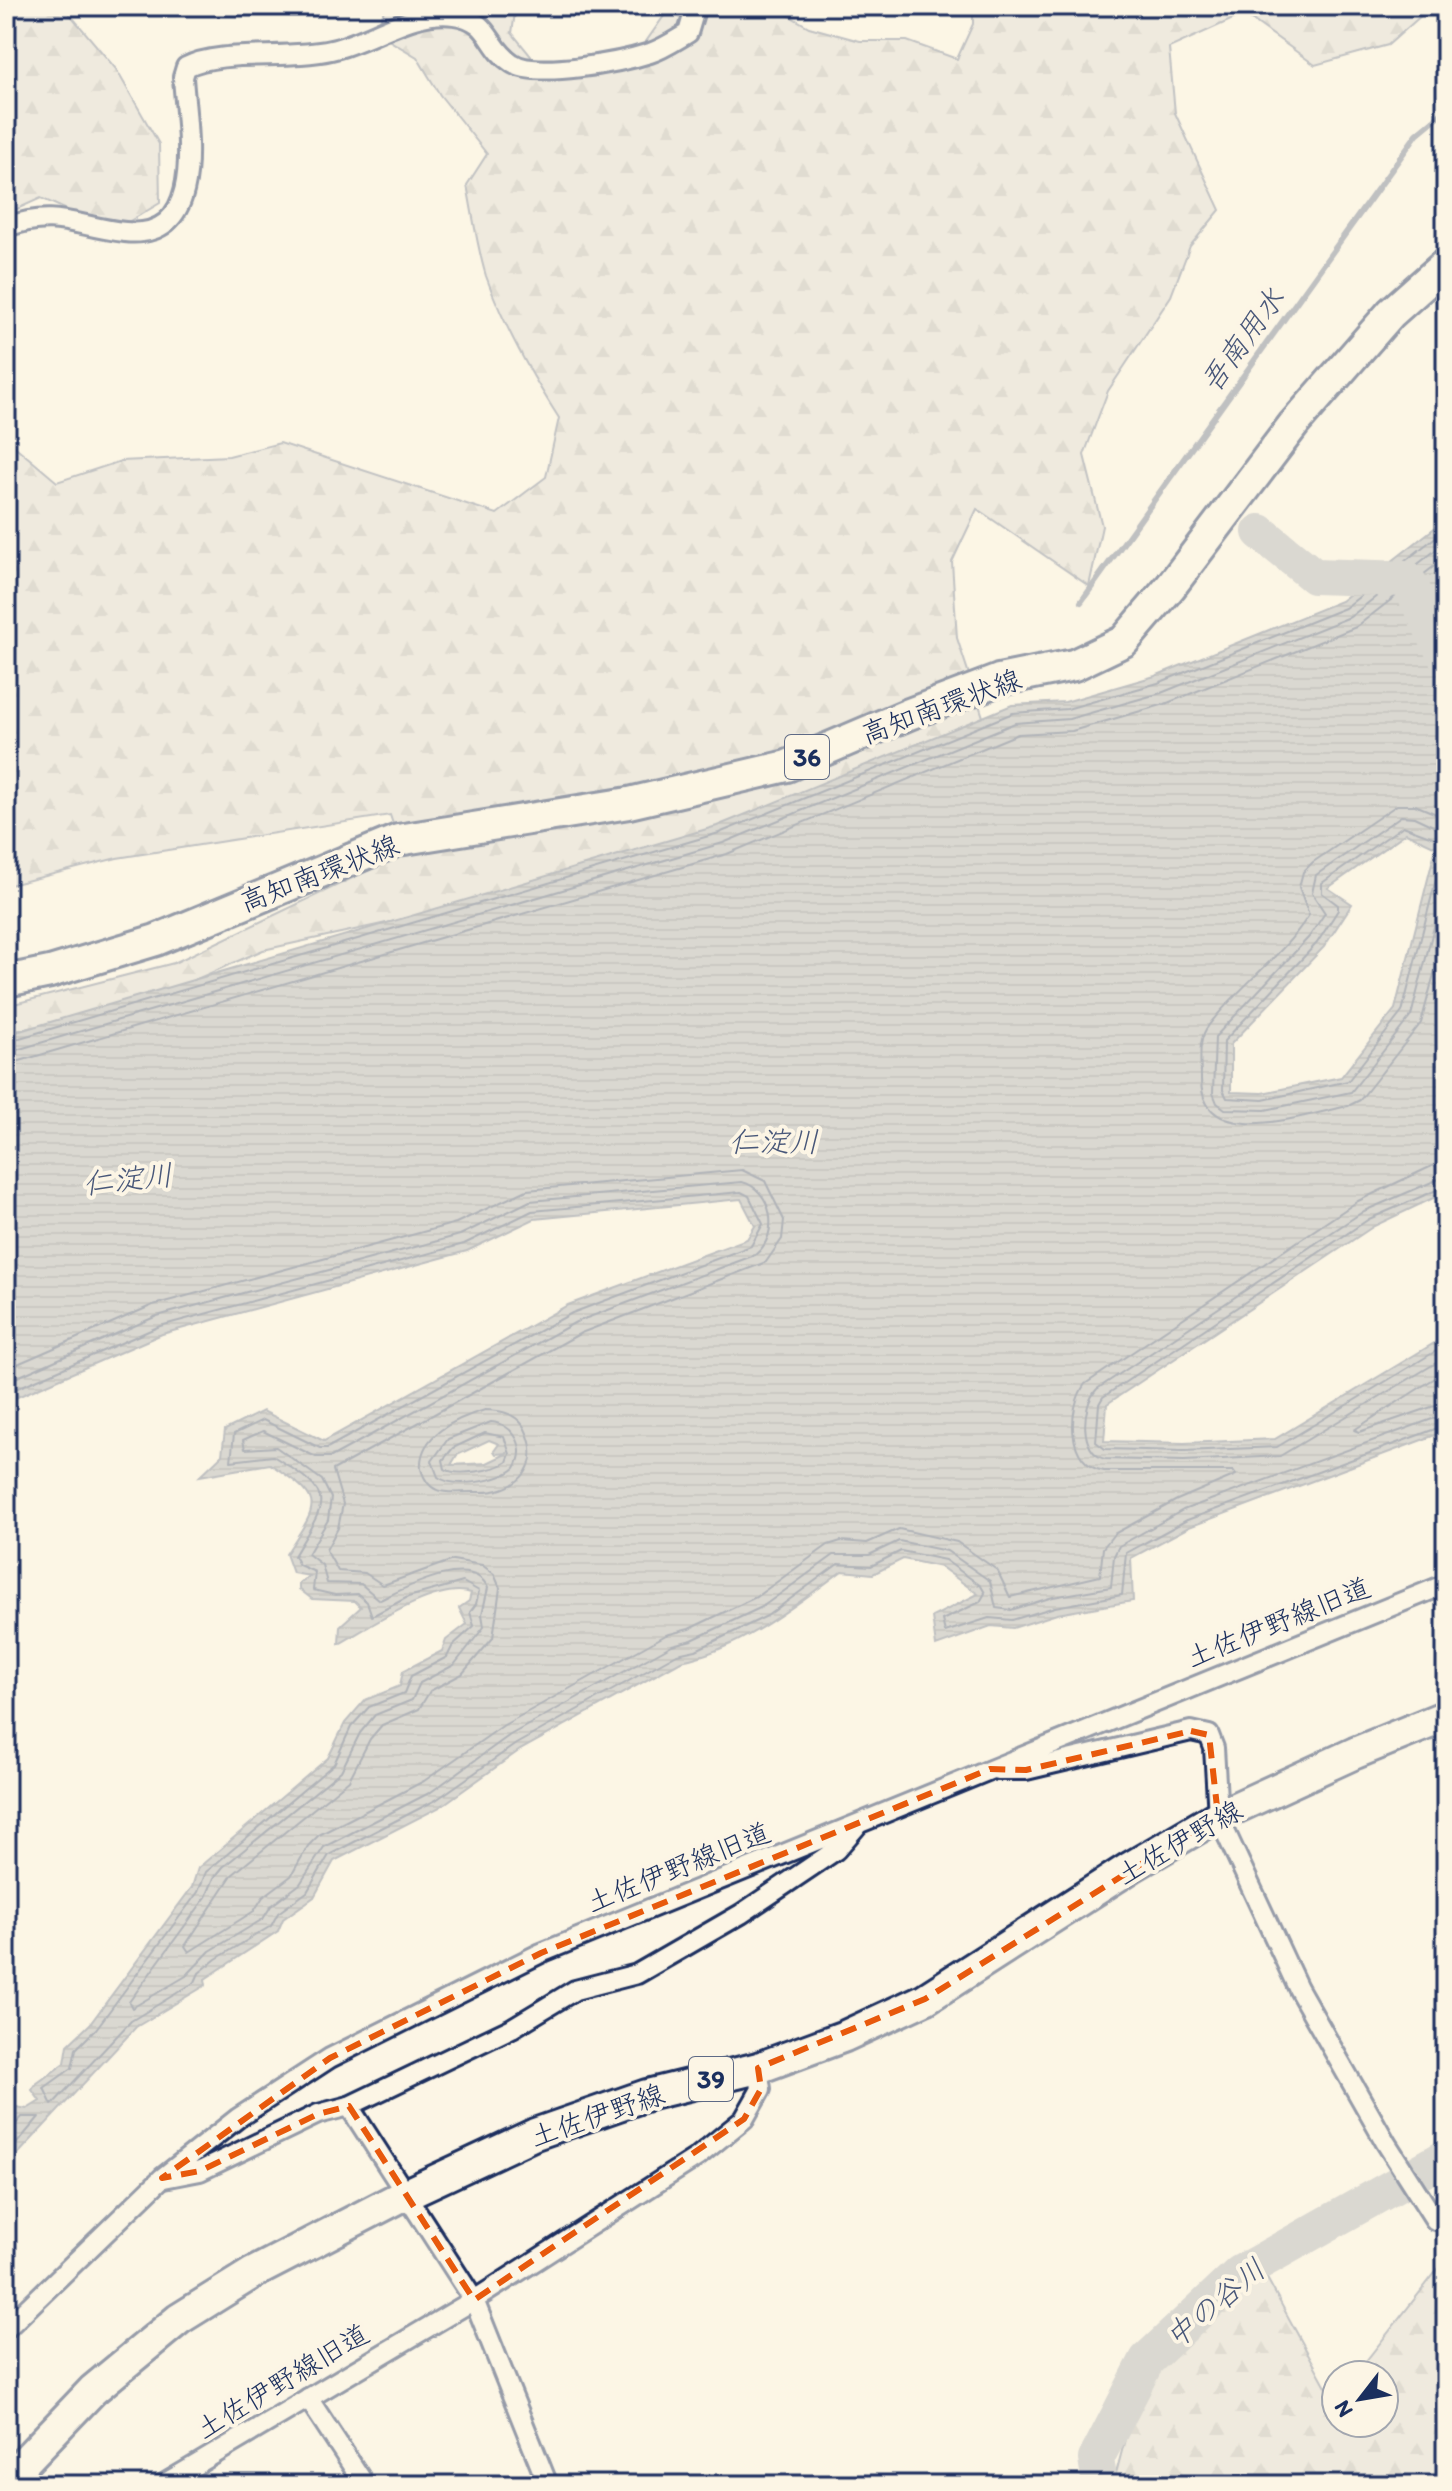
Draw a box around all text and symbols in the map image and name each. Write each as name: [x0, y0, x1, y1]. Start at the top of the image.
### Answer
water label: 吾南用水: [1192, 281, 1292, 399]
street label: 高知南環状線: [856, 661, 1026, 751]
road number: 36: [785, 735, 829, 779]
street label: 高知南環状線: [234, 827, 404, 919]
water label: 仁淀川: [729, 1123, 819, 1160]
water label: 仁淀川: [81, 1156, 175, 1202]
street label: 土佐伊野線旧道: [1181, 1570, 1375, 1674]
street label: 土佐伊野線: [1110, 1792, 1248, 1892]
street label: 土佐伊野線旧道: [581, 1815, 775, 1919]
road number: 39: [689, 2057, 733, 2101]
street label: 土佐伊野線: [525, 2076, 669, 2154]
water label: 中の谷川: [1157, 2250, 1273, 2356]
street label: 土佐伊野線旧道: [189, 2316, 375, 2446]
north arrow: [1320, 2359, 1400, 2439]
text: N: [1328, 2396, 1359, 2422]

